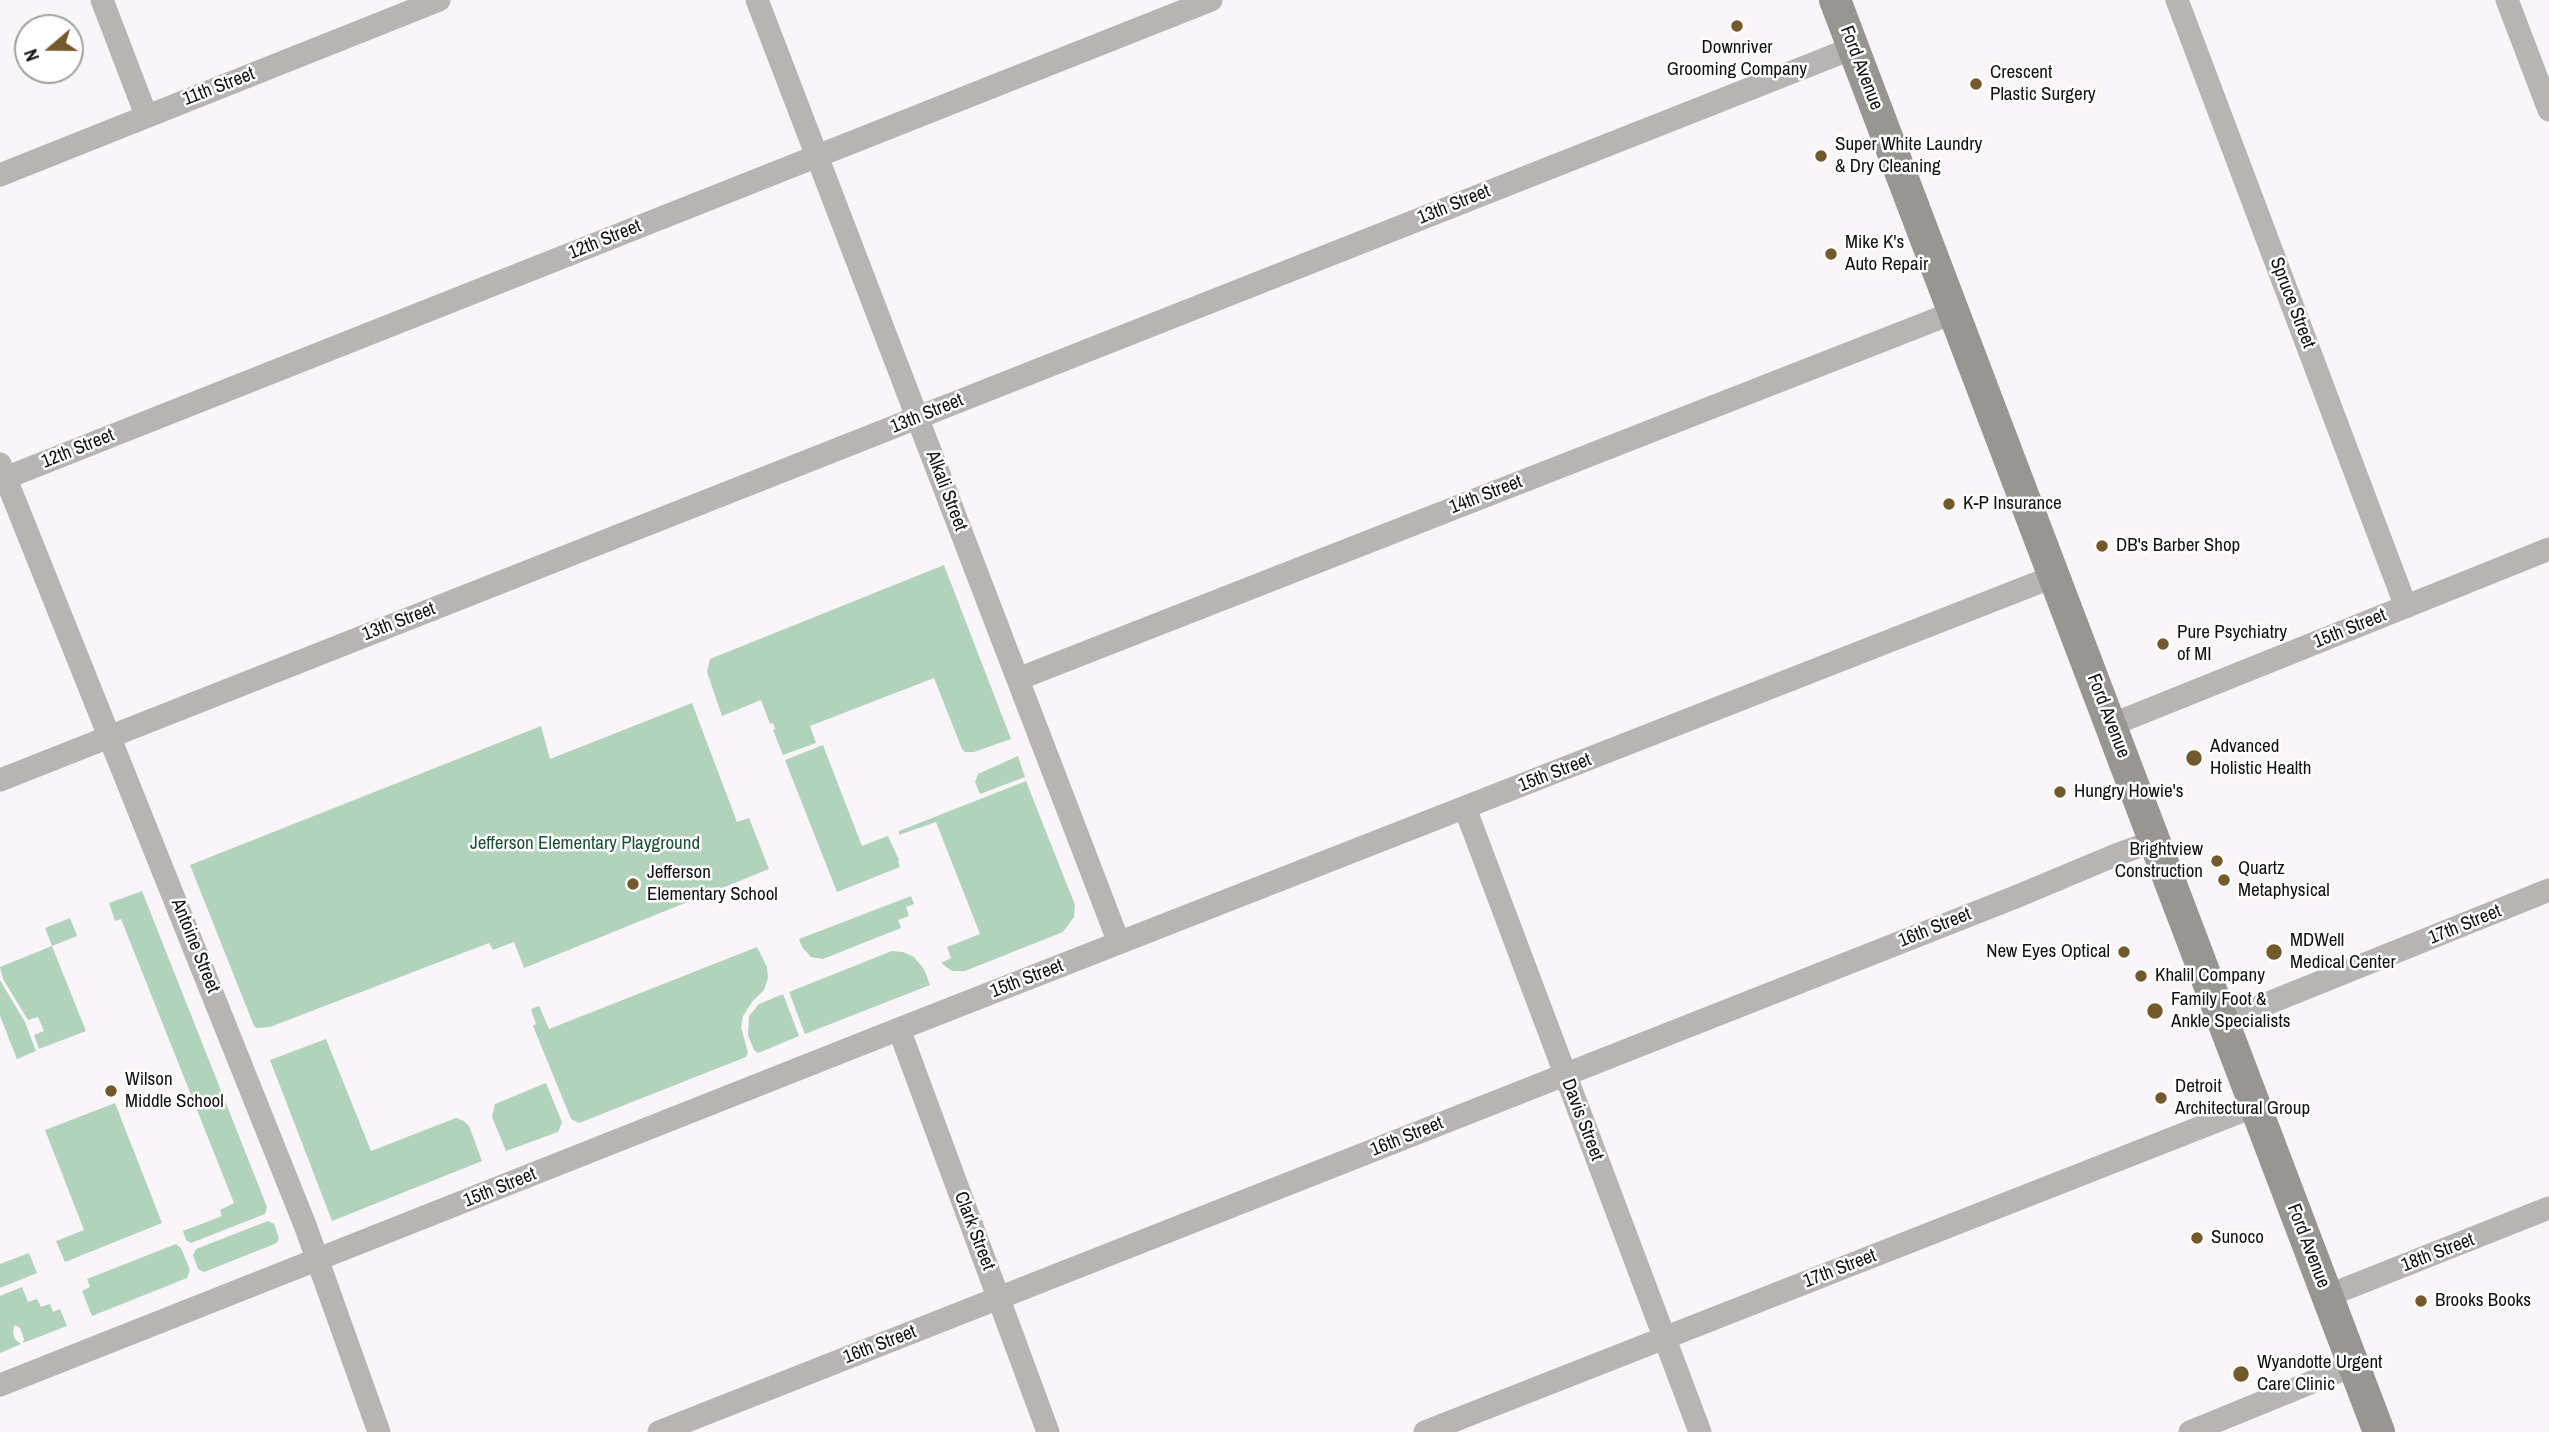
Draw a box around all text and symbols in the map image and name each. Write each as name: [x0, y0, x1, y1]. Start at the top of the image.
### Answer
north arrow: [14, 14, 84, 84]
marker: Downriver Grooming Company: [1729, 18, 1745, 34]
street label: Ford Avenue: [1835, 23, 1887, 113]
place label: Downriver Grooming Company: [1667, 37, 1807, 81]
text: N: [17, 46, 45, 65]
place label: Crescent Plastic Surgery: [1990, 62, 2096, 106]
street label: 11th Street: [180, 63, 258, 111]
marker: Crescent Plastic Surgery: [1968, 76, 1984, 92]
place label: Super White Laundry & Dry Cleaning: [1835, 134, 1982, 178]
marker: Super White Laundry & Dry Cleaning: [1813, 148, 1829, 164]
street label: 13th Street: [1414, 180, 1494, 230]
street label: 12th Street: [565, 215, 645, 265]
place label: Mike K's Auto Repair: [1845, 232, 1928, 276]
marker: Mike K's Auto Repair: [1823, 246, 1839, 262]
street label: Spruce Street: [2264, 254, 2320, 352]
street label: 13th Street: [887, 389, 967, 439]
street label: 12th Street: [38, 424, 118, 474]
street label: Alkali Street: [920, 448, 972, 534]
street label: 14th Street: [1446, 471, 1526, 519]
place label: K-P Insurance: [1963, 493, 2062, 515]
marker: K-P Insurance: [1941, 496, 1957, 512]
place label: DB's Barber Shop: [2116, 535, 2240, 557]
marker: DB's Barber Shop: [2094, 538, 2110, 554]
street label: 13th Street: [359, 598, 439, 646]
street label: 15th Street: [2310, 604, 2390, 654]
place label: Pure Psychiatry of MI: [2177, 622, 2287, 666]
marker: Pure Psychiatry of MI: [2155, 636, 2171, 652]
street label: Ford Avenue: [2082, 671, 2134, 761]
place label: Advanced Holistic Health: [2210, 736, 2311, 780]
marker: Advanced Holistic Health: [2184, 748, 2204, 768]
street label: 15th Street: [1515, 749, 1595, 797]
place label: Hungry Howie's: [2074, 781, 2183, 803]
marker: Hungry Howie's: [2052, 784, 2068, 800]
park label: Jefferson Elementary Playground: [470, 833, 700, 855]
place label: Brightview Construction: [2115, 839, 2203, 883]
marker: Brightview Construction: [2209, 853, 2225, 869]
place label: Quartz Metaphysical: [2238, 858, 2330, 902]
place label: Jefferson Elementary School: [647, 862, 778, 906]
marker: Quartz Metaphysical: [2216, 872, 2232, 888]
marker: Jefferson Elementary School: [625, 876, 641, 892]
street label: Antoine Street: [166, 896, 224, 996]
street label: 17th Street: [2425, 900, 2505, 950]
street label: 16th Street: [1895, 903, 1975, 953]
place label: MDWell Medical Center: [2290, 930, 2396, 974]
place label: New Eyes Optical: [1986, 941, 2110, 963]
marker: MDWell Medical Center: [2264, 942, 2284, 962]
marker: New Eyes Optical: [2116, 944, 2132, 960]
street label: 15th Street: [987, 955, 1067, 1003]
place label: Khalil Company: [2155, 965, 2265, 987]
marker: Khalil Company: [2133, 968, 2149, 984]
place label: Family Foot & Ankle Specialists: [2171, 989, 2291, 1033]
marker: Family Foot & Ankle Specialists: [2145, 1001, 2165, 1021]
place label: Wilson Middle School: [125, 1069, 224, 1113]
street label: Davis Street: [1556, 1076, 1608, 1164]
place label: Detroit Architectural Group: [2175, 1076, 2310, 1120]
marker: Wilson Middle School: [103, 1083, 119, 1099]
marker: Detroit Architectural Group: [2153, 1090, 2169, 1106]
street label: 16th Street: [1367, 1112, 1447, 1162]
street label: 15th Street: [460, 1163, 540, 1213]
street label: Clark Street: [949, 1189, 999, 1273]
street label: Ford Avenue: [2282, 1201, 2334, 1291]
place label: Sunoco: [2211, 1227, 2264, 1249]
street label: 18th Street: [2398, 1229, 2478, 1277]
marker: Sunoco: [2189, 1230, 2205, 1246]
street label: 17th Street: [1800, 1245, 1880, 1293]
place label: Brooks Books: [2435, 1290, 2531, 1312]
marker: Brooks Books: [2413, 1293, 2429, 1309]
street label: 16th Street: [840, 1321, 920, 1369]
place label: Wyandotte Urgent Care Clinic: [2257, 1352, 2382, 1396]
marker: Wyandotte Urgent Care Clinic: [2231, 1364, 2251, 1384]

